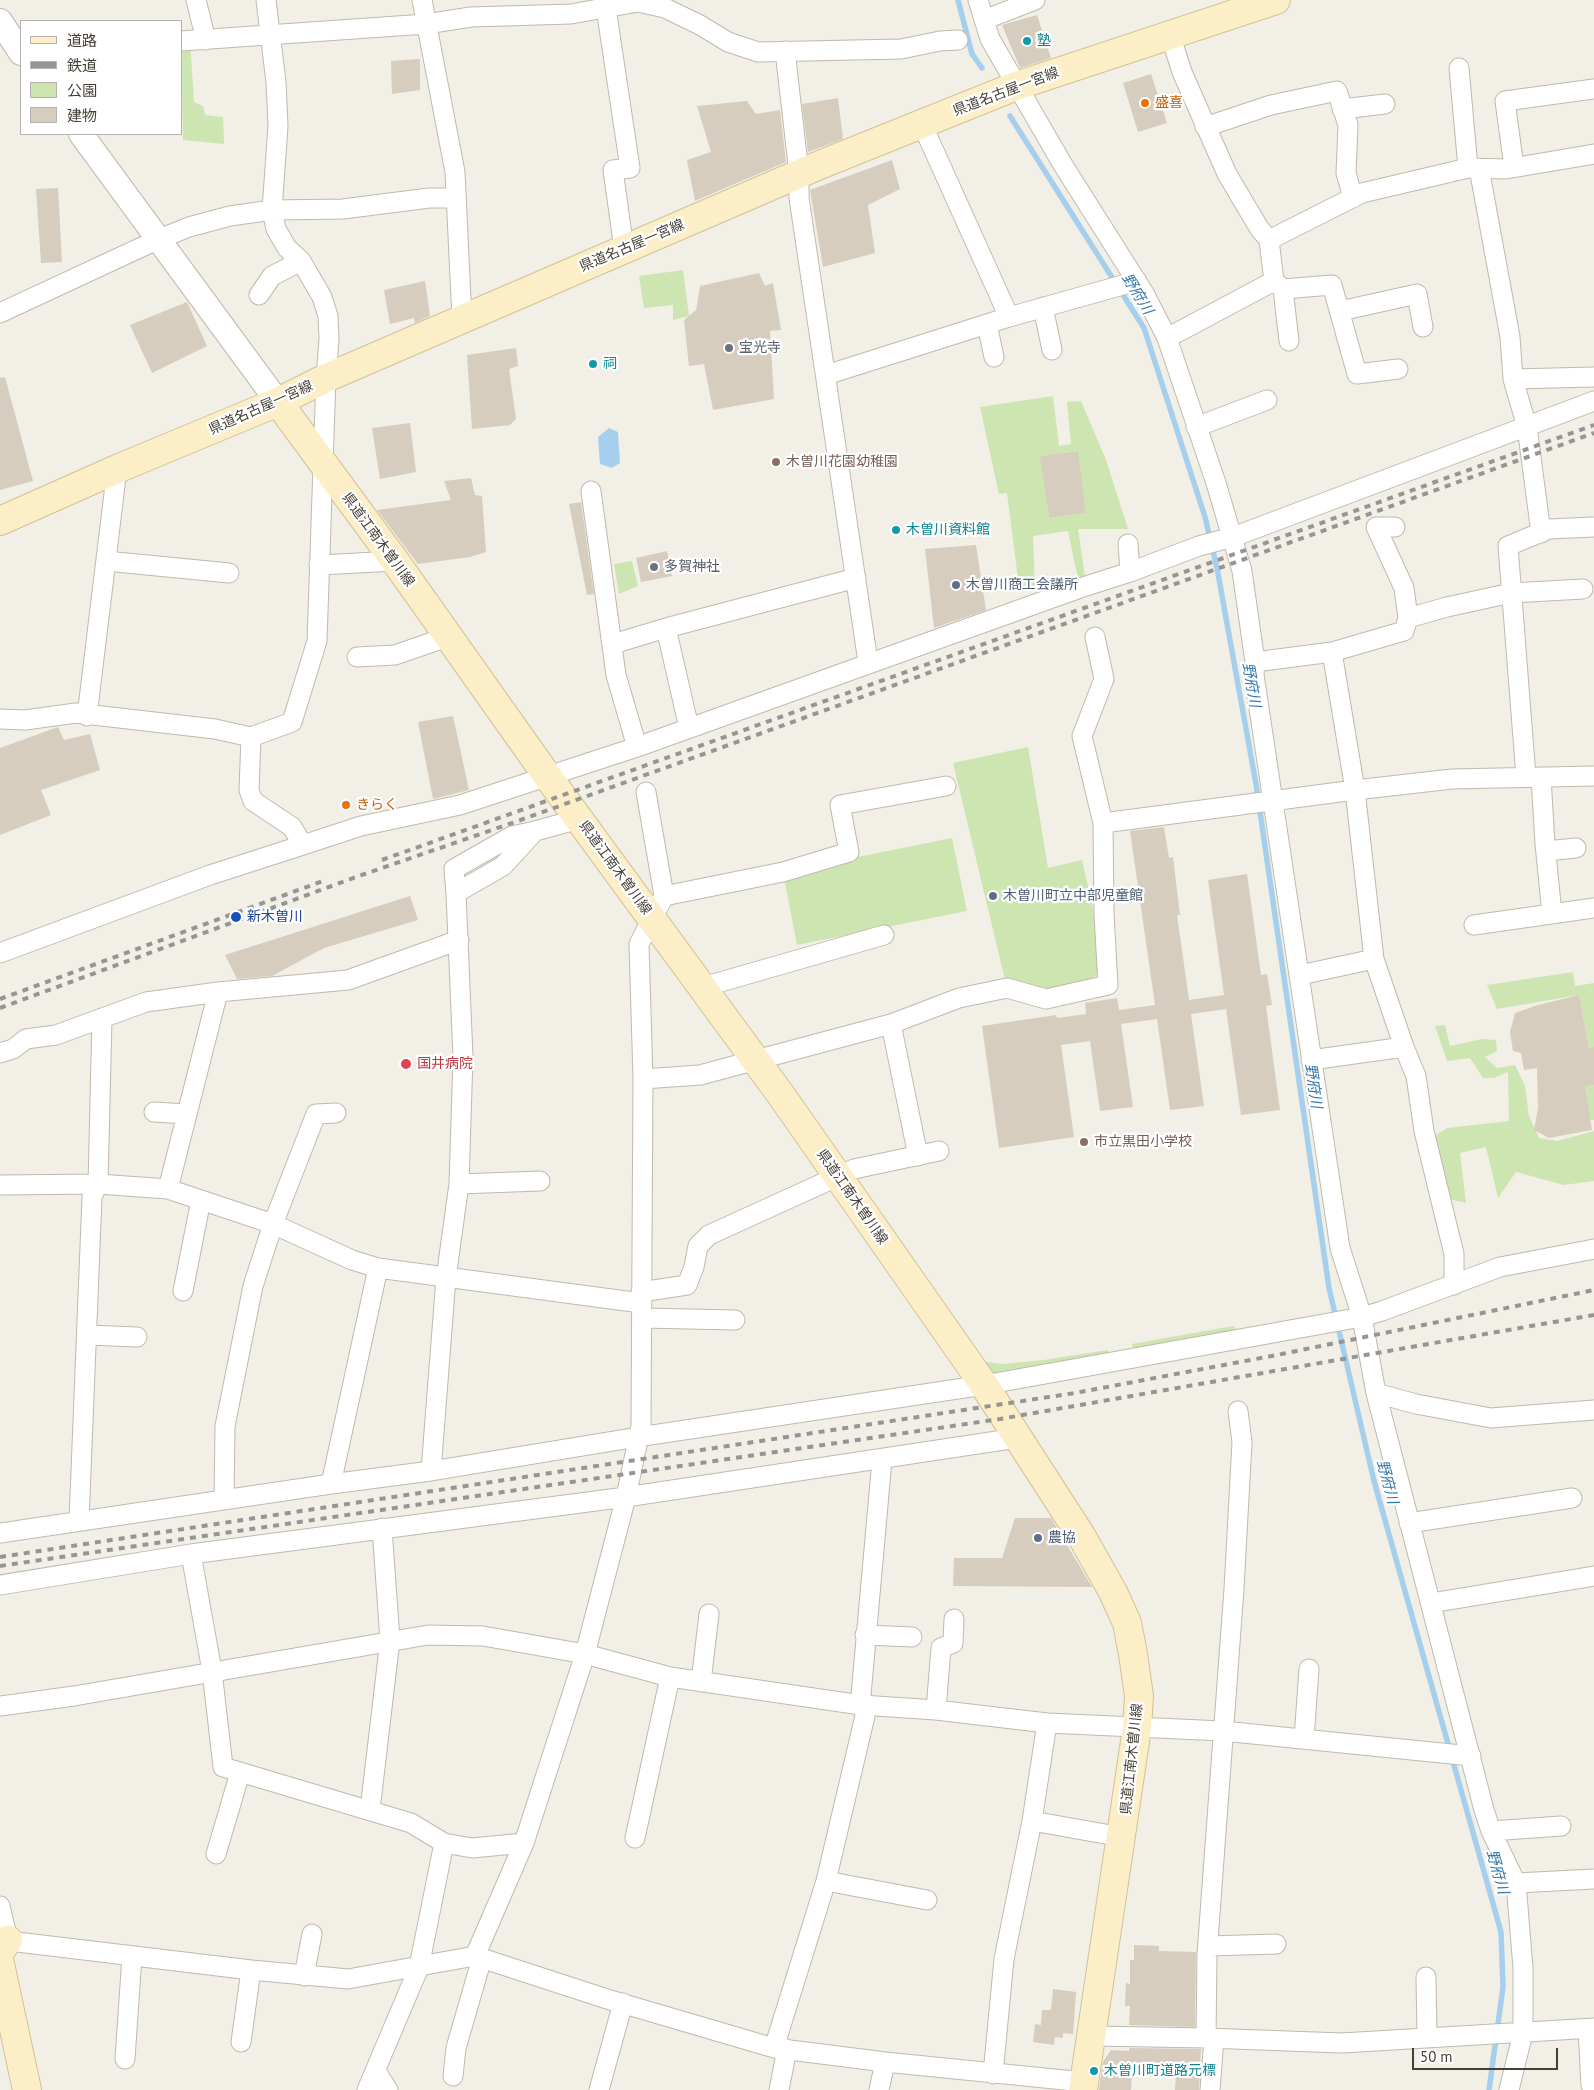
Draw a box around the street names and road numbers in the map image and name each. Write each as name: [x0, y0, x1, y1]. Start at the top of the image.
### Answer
street label: 県道名古屋一宮線: [951, 64, 1061, 120]
street label: 県道名古屋一宮線: [577, 216, 687, 276]
street label: 県道名古屋一宮線: [206, 378, 316, 438]
street label: 県道江南木曽川線: [338, 490, 418, 590]
street label: 県道江南木曽川線: [575, 818, 655, 918]
street label: 県道江南木曽川線: [813, 1146, 891, 1248]
street label: 県道江南木曽川線: [1118, 1702, 1146, 1816]

